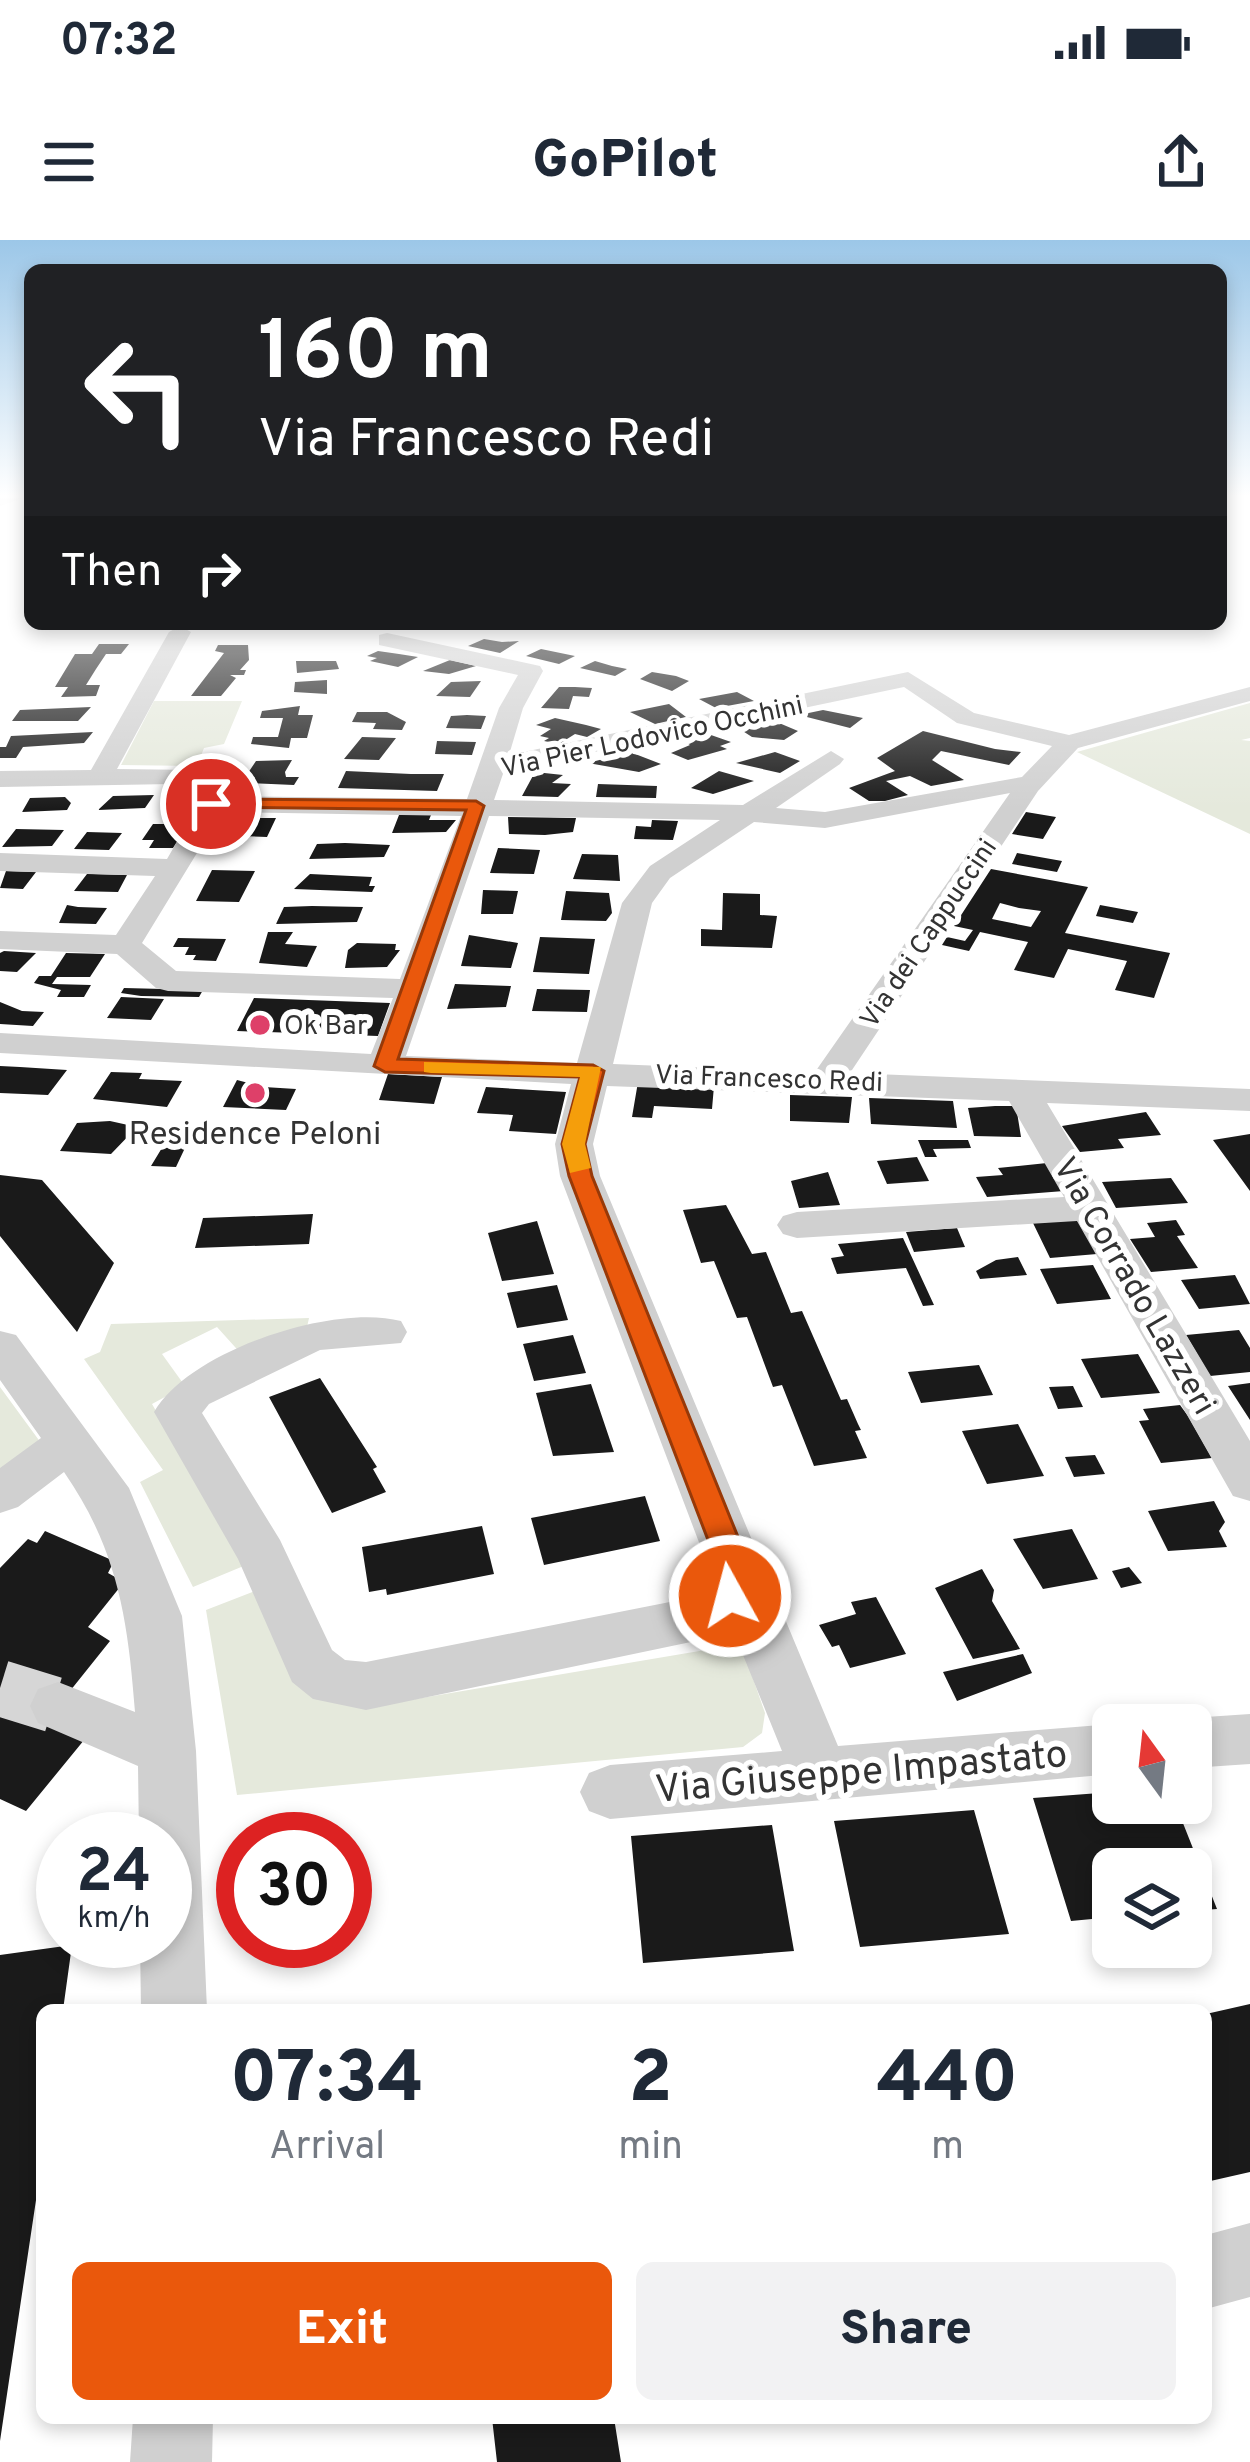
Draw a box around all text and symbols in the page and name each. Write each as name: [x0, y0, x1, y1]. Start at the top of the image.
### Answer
text: 07:32: [60, 14, 177, 71]
text: GoPilot: [532, 128, 718, 197]
icon: menu: [36, 129, 102, 195]
icon: share: [1148, 129, 1214, 195]
text: 160 m: [258, 303, 493, 409]
icon: left: [60, 312, 216, 468]
text: Via Francesco Redi: [258, 407, 714, 476]
icon: right: [186, 540, 252, 606]
text: Then: [60, 545, 162, 602]
street label: Via Pier Lodovico Occhini: [498, 689, 806, 787]
pin: [160, 753, 262, 855]
icon: arrive: [178, 771, 244, 837]
street label: Via dei Cappuccini: [854, 833, 1006, 1035]
place label: Ok Bar: [284, 1010, 367, 1044]
marker: Ok Bar: [247, 1012, 273, 1038]
street label: Via Francesco Redi: [654, 1059, 884, 1101]
marker: Residence Peloni: [242, 1080, 268, 1106]
place label: Residence Peloni: [129, 1115, 381, 1157]
street label: Via Corrado Lazzeri: [1042, 1151, 1223, 1423]
position arrow: [667, 1533, 793, 1659]
north arrow: [1092, 1704, 1212, 1824]
map controls: [1092, 1704, 1212, 1968]
street label: Via Giuseppe Impastato: [653, 1732, 1070, 1817]
speed limit sign: 30: [216, 1812, 372, 1968]
text: 24: [76, 1837, 152, 1913]
button: layers: [1092, 1848, 1212, 1968]
text: km/h: [78, 1901, 150, 1938]
text: 07:34: [230, 2036, 424, 2128]
text: 2: [629, 2036, 673, 2128]
text: 440: [877, 2036, 1018, 2128]
text: Arrival: [269, 2124, 385, 2173]
text: min: [618, 2124, 683, 2173]
text: m: [931, 2124, 964, 2173]
button: Exit: [72, 2262, 612, 2400]
button: Share: [636, 2262, 1176, 2400]

